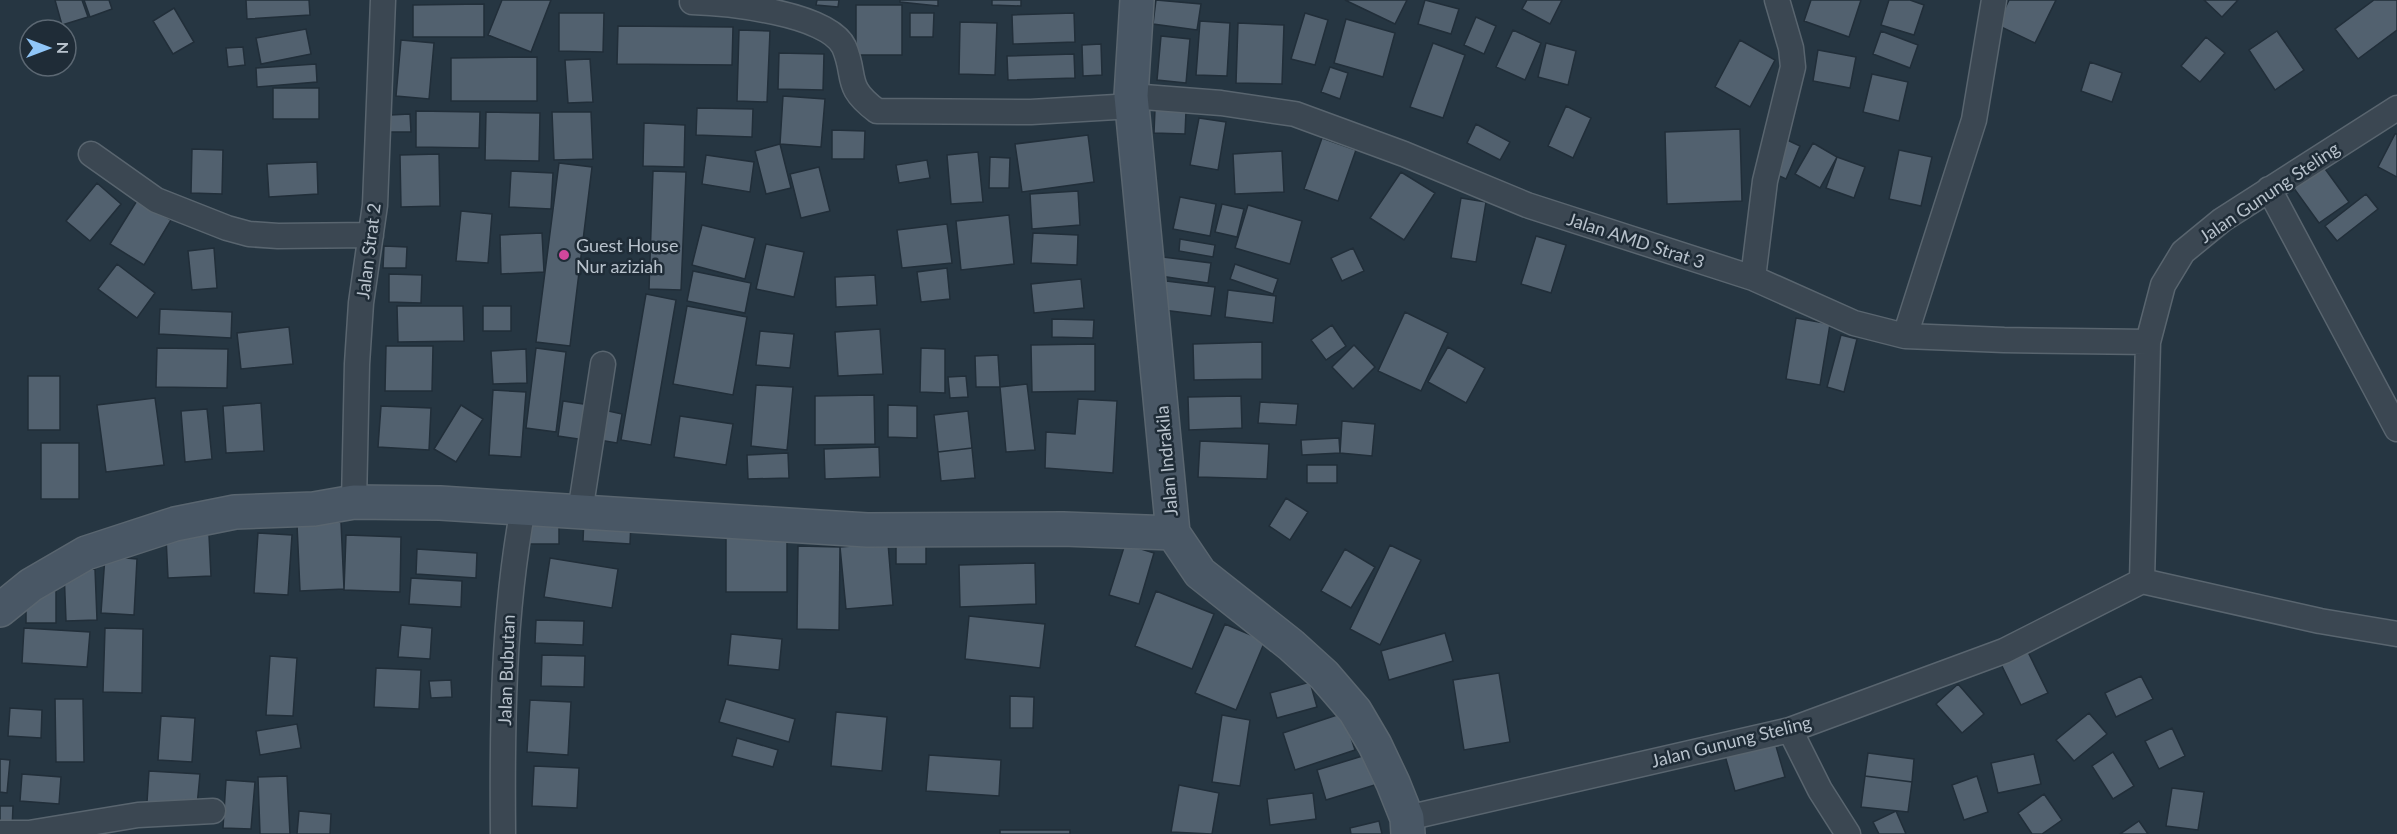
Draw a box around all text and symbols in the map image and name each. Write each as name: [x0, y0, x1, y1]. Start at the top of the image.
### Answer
north arrow: [18, 18, 78, 78]
text: N: [54, 42, 73, 54]
street label: Jalan Gunung Steling: [2195, 137, 2343, 247]
street label: Jalan Strat 2: [351, 202, 385, 300]
street label: Jalan AMD Strat 3: [1565, 207, 1707, 273]
place label: Guest House Nur aziziah: [576, 234, 678, 277]
marker: Guest House Nur aziziah: [557, 248, 571, 262]
street label: Jalan Indrakila: [1150, 405, 1182, 517]
street label: Jalan Bubutan: [493, 614, 519, 726]
street label: Jalan Gunung Steling: [1649, 710, 1813, 772]

